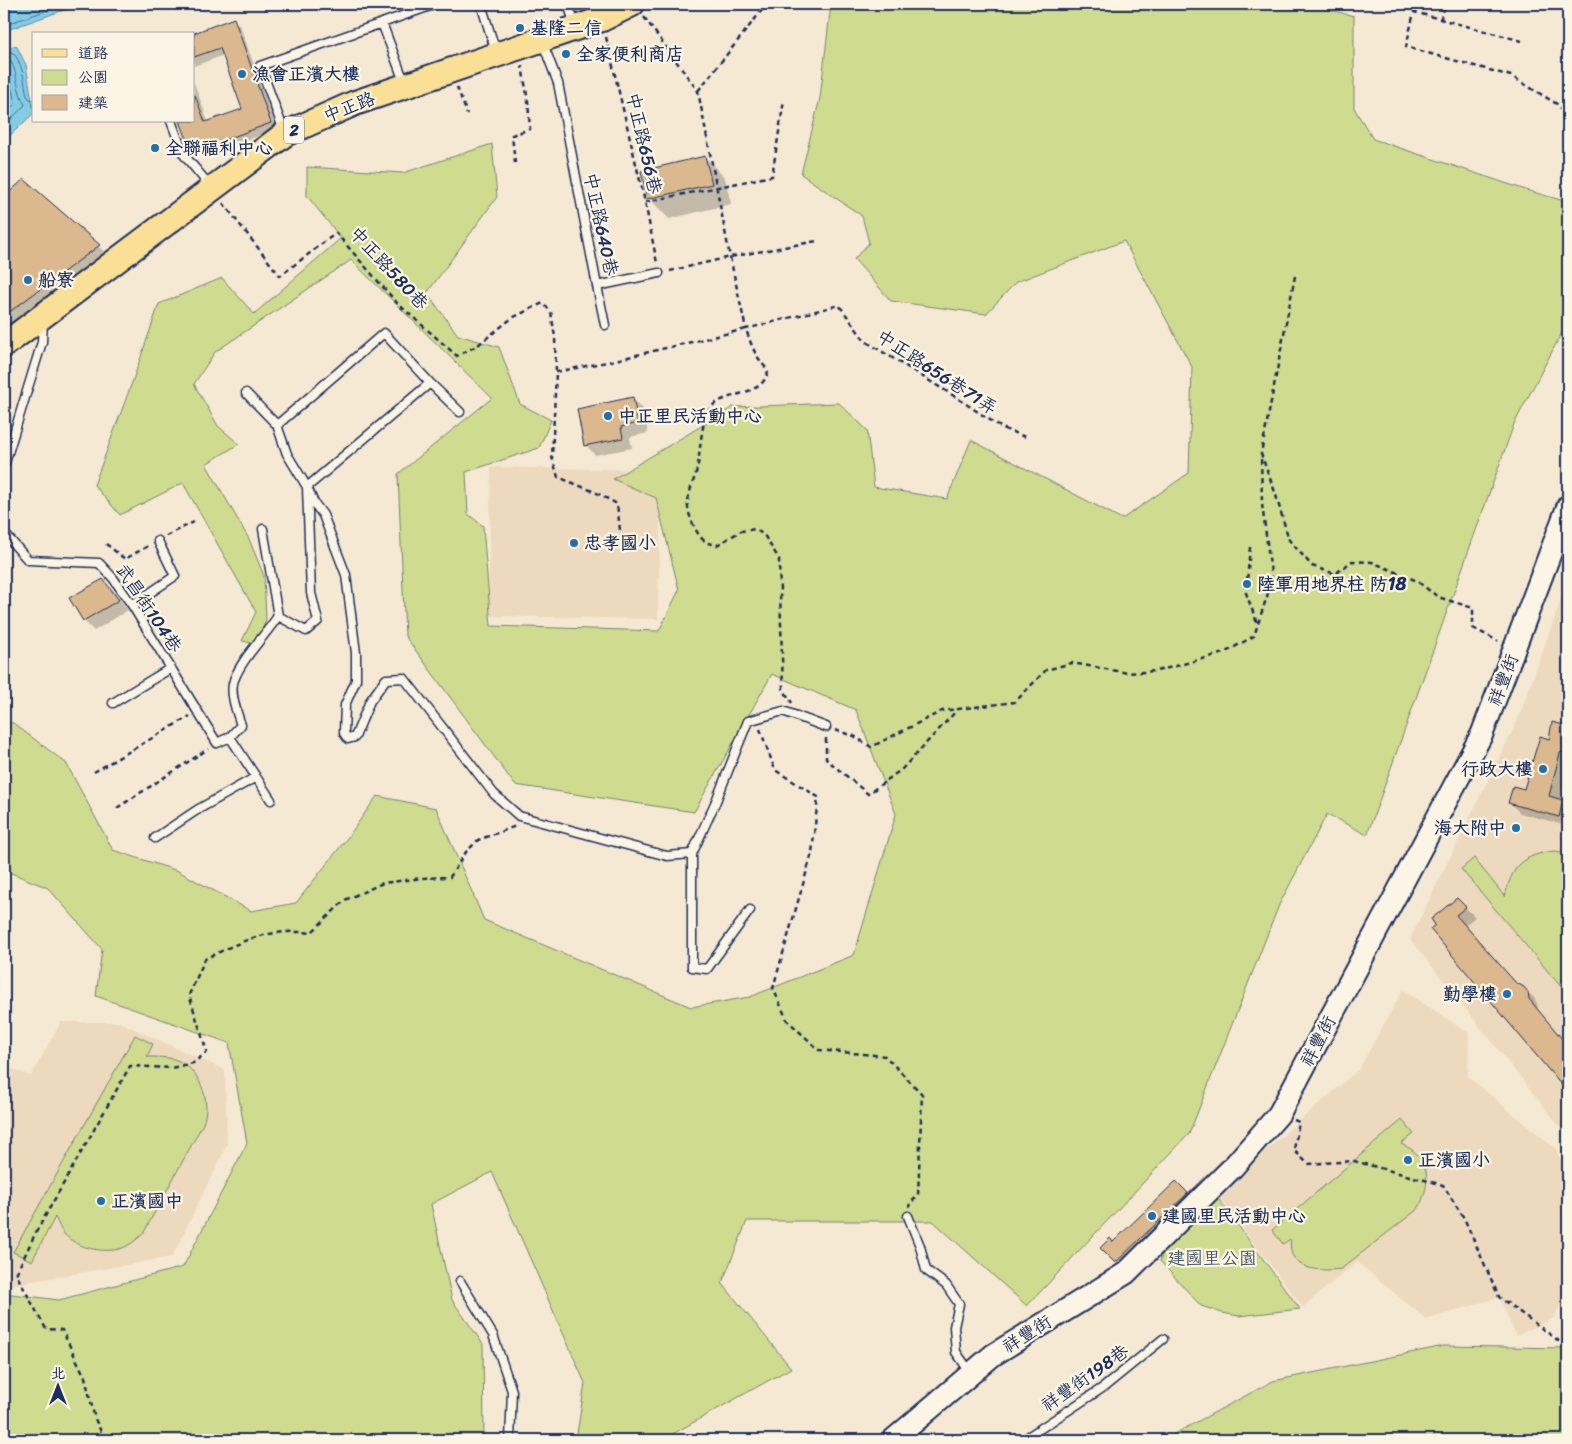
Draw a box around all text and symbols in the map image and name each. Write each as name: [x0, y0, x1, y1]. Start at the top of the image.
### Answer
place label: 基隆二信: [530, 12, 602, 44]
marker: 基隆二信: [514, 22, 526, 34]
legend: [32, 32, 195, 122]
place label: 全家便利商店: [576, 38, 684, 70]
text: 道路: [78, 40, 108, 66]
marker: 全家便利商店: [560, 48, 572, 60]
place label: 漁會正濱大樓: [252, 58, 360, 90]
text: 公園: [78, 64, 108, 90]
marker: 漁會正濱大樓: [236, 68, 248, 80]
street label: 中正路: [318, 82, 380, 132]
street label: 中正路656巷: [617, 89, 671, 197]
text: 建築: [78, 90, 108, 116]
road number: 2: [284, 116, 304, 144]
place label: 全聯福利中心: [165, 132, 273, 164]
marker: 全聯福利中心: [149, 142, 161, 154]
street label: 中正路640巷: [574, 169, 628, 279]
street label: 中正路580巷: [341, 219, 437, 317]
place label: 船寮: [38, 264, 74, 296]
marker: 船寮: [22, 274, 34, 286]
street label: 中正路656巷71弄: [870, 321, 1004, 423]
place label: 中正里民活動中心: [618, 400, 762, 432]
marker: 中正里民活動中心: [602, 410, 614, 422]
place label: 忠孝國小: [584, 527, 656, 559]
marker: 忠孝國小: [568, 537, 580, 549]
street label: 武昌街104巷: [107, 557, 191, 659]
place label: 陸軍用地界柱 防18: [1257, 568, 1406, 600]
marker: 陸軍用地界柱 防18: [1241, 578, 1253, 590]
street label: 祥豐街: [1478, 649, 1528, 711]
place label: 行政大樓: [1461, 753, 1533, 785]
marker: 行政大樓: [1537, 763, 1549, 775]
place label: 海大附中: [1434, 812, 1506, 844]
marker: 海大附中: [1510, 822, 1522, 834]
place label: 勤學樓: [1443, 978, 1497, 1010]
marker: 勤學樓: [1501, 988, 1513, 1000]
street label: 祥豐街: [1291, 1010, 1345, 1072]
place label: 正濱國小: [1418, 1144, 1490, 1176]
marker: 正濱國小: [1402, 1154, 1414, 1166]
place label: 正濱國中: [111, 1185, 183, 1217]
marker: 正濱國中: [95, 1195, 107, 1207]
place label: 建國里民活動中心: [1162, 1200, 1306, 1232]
marker: 建國里民活動中心: [1146, 1210, 1158, 1222]
park label: 建國里公園: [1167, 1242, 1257, 1274]
street label: 祥豐街: [996, 1306, 1058, 1362]
street label: 祥豐街198巷: [1034, 1336, 1136, 1420]
text: 北: [51, 1361, 65, 1386]
north arrow: [32, 1362, 82, 1412]

